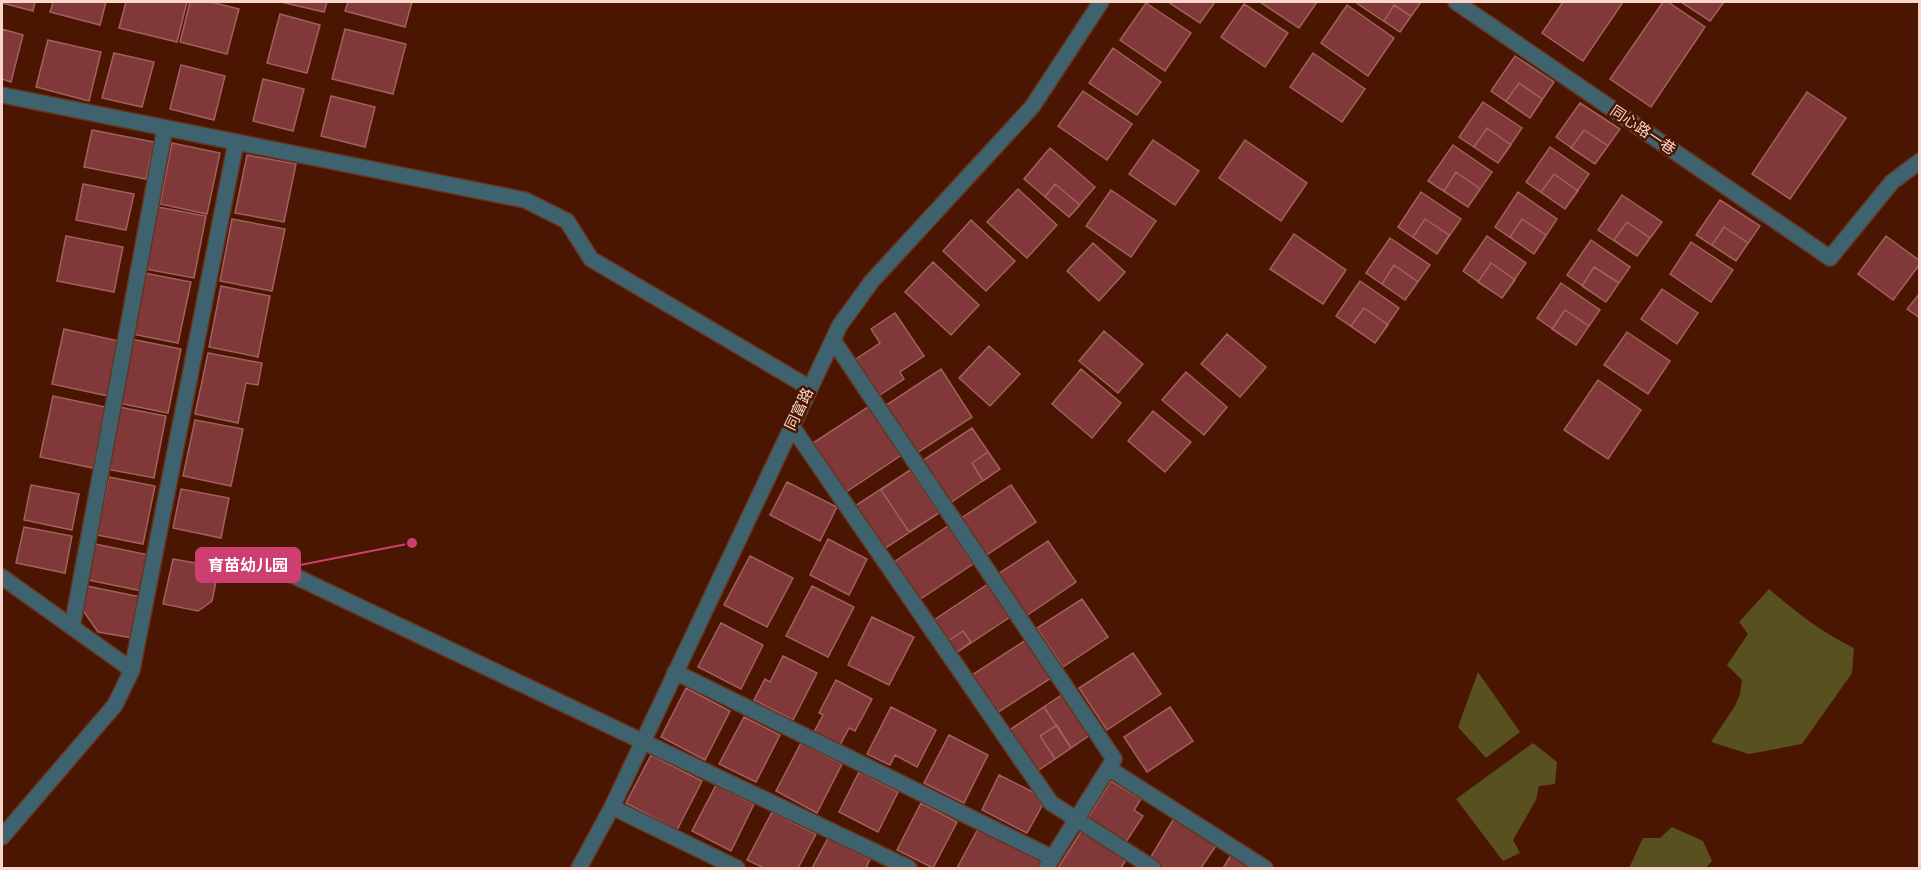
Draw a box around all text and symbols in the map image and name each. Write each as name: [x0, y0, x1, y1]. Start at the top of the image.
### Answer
street label: 同心路一巷: [1606, 102, 1679, 160]
street label: 同富路: [782, 385, 819, 434]
callout: 育苗幼儿园: [196, 548, 300, 582]
text: 育苗幼儿园: [208, 556, 288, 577]

